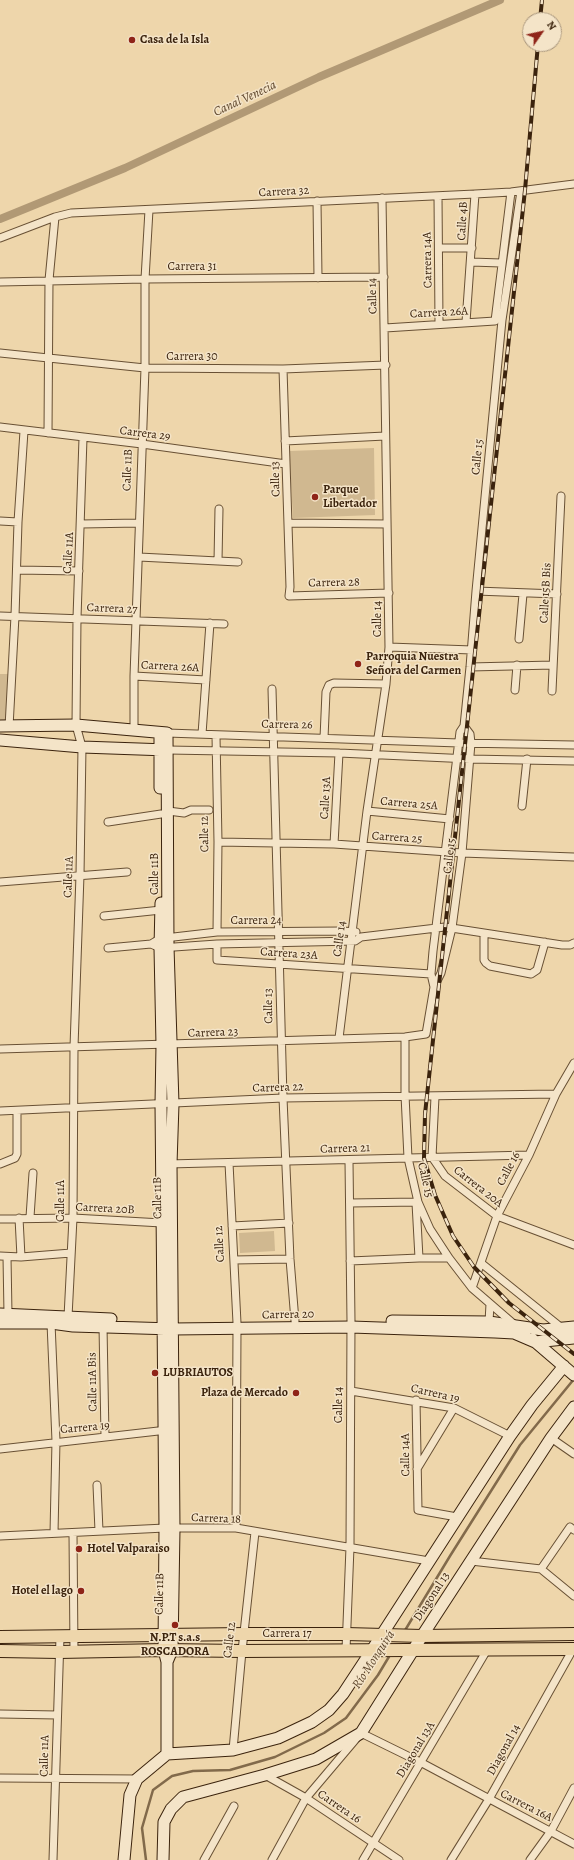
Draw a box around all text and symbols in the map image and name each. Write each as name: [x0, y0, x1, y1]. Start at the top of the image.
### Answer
north arrow: [522, 12, 562, 52]
text: N: [543, 18, 560, 33]
place label: Casa de la Isla: [140, 33, 209, 47]
marker: Casa de la Isla: [127, 35, 137, 45]
water label: Canal Venecia: [211, 78, 279, 120]
street label: Carrera 32: [258, 183, 310, 201]
street label: Calle 4B: [455, 201, 471, 241]
street label: Carrera 14A: [420, 232, 436, 288]
street label: Carrera 31: [167, 260, 217, 274]
street label: Calle 14: [365, 278, 381, 314]
street label: Carrera 26A: [410, 304, 468, 322]
street label: Carrera 30: [166, 350, 218, 364]
street label: Carrera 29: [119, 424, 171, 444]
street label: Calle 15: [469, 438, 487, 476]
street label: Calle 11B: [120, 449, 136, 491]
street label: Calle 13: [268, 461, 284, 497]
place label: Parque Libertador: [323, 483, 377, 511]
marker: Parque Libertador: [310, 492, 320, 502]
street label: Calle 11A: [61, 532, 77, 574]
street label: Calle 15B Bis: [537, 562, 555, 624]
street label: Carrera 28: [308, 575, 360, 591]
street label: Carrera 27: [86, 601, 138, 617]
street label: Calle 14: [371, 601, 385, 637]
place label: Parroquia Nuestra Señora del Carmen: [366, 650, 461, 678]
street label: Carrera 26A: [141, 658, 199, 676]
marker: Parroquia Nuestra Señora del Carmen: [353, 659, 363, 669]
street label: Carrera 26: [261, 717, 313, 733]
street label: Calle 13A: [318, 776, 334, 820]
street label: Carrera 25A: [380, 794, 438, 814]
street label: Calle 12: [197, 816, 213, 852]
street label: Carrera 25: [371, 829, 423, 847]
street label: Calle 15: [441, 837, 459, 875]
street label: Calle 11B: [148, 853, 162, 895]
street label: Calle 11A: [61, 856, 77, 898]
street label: Carrera 24: [230, 914, 282, 928]
street label: Calle 14: [330, 920, 350, 958]
street label: Carrera 23A: [260, 945, 318, 963]
street label: Calle 13: [261, 988, 277, 1024]
street label: Carrera 23: [187, 1025, 239, 1041]
street label: Carrera 22: [252, 1080, 304, 1096]
street label: Carrera 21: [320, 1141, 370, 1157]
street label: Calle 16: [494, 1150, 524, 1188]
street label: Calle 15: [414, 1161, 436, 1199]
street label: Carrera 20A: [450, 1163, 506, 1211]
street label: Calle 11B: [150, 1177, 166, 1219]
street label: Calle 11A: [54, 1180, 68, 1222]
street label: Carrera 20B: [75, 1200, 135, 1218]
street label: Calle 12: [212, 1225, 228, 1263]
street label: Carrera 20: [262, 1307, 314, 1323]
street label: Calle 11A Bis: [85, 1352, 101, 1412]
place label: LUBRIAUTOS: [163, 1366, 233, 1380]
marker: LUBRIAUTOS: [150, 1368, 160, 1378]
street label: Carrera 19: [409, 1381, 461, 1407]
place label: Plaza de Mercado: [201, 1386, 288, 1400]
street label: Calle 14: [332, 1387, 346, 1423]
marker: Plaza de Mercado: [291, 1388, 301, 1398]
street label: Carrera 19: [60, 1419, 110, 1437]
street label: Calle 14A: [398, 1433, 414, 1477]
street label: Carrera 18: [191, 1511, 241, 1527]
place label: Hotel Valparaiso: [87, 1542, 170, 1556]
marker: Hotel Valparaiso: [74, 1544, 84, 1554]
street label: Diagonal 13: [411, 1570, 453, 1624]
street label: Calle 11B: [152, 1573, 168, 1615]
place label: Hotel el lago: [11, 1584, 73, 1598]
marker: Hotel el lago: [76, 1586, 86, 1596]
marker: N.P.T s.a.s ROSCADORA: [170, 1620, 180, 1630]
street label: Calle 12: [221, 1621, 239, 1659]
street label: Carrera 17: [262, 1627, 312, 1641]
water label: Río Monquirá: [349, 1628, 399, 1692]
place label: N.P.T s.a.s ROSCADORA: [141, 1631, 209, 1659]
street label: Diagonal 13A: [394, 1719, 438, 1781]
street label: Diagonal 14: [484, 1722, 524, 1778]
street label: Calle 11A: [37, 1735, 53, 1777]
street label: Carrera 16: [314, 1787, 364, 1827]
street label: Carrera 16A: [497, 1787, 555, 1825]

